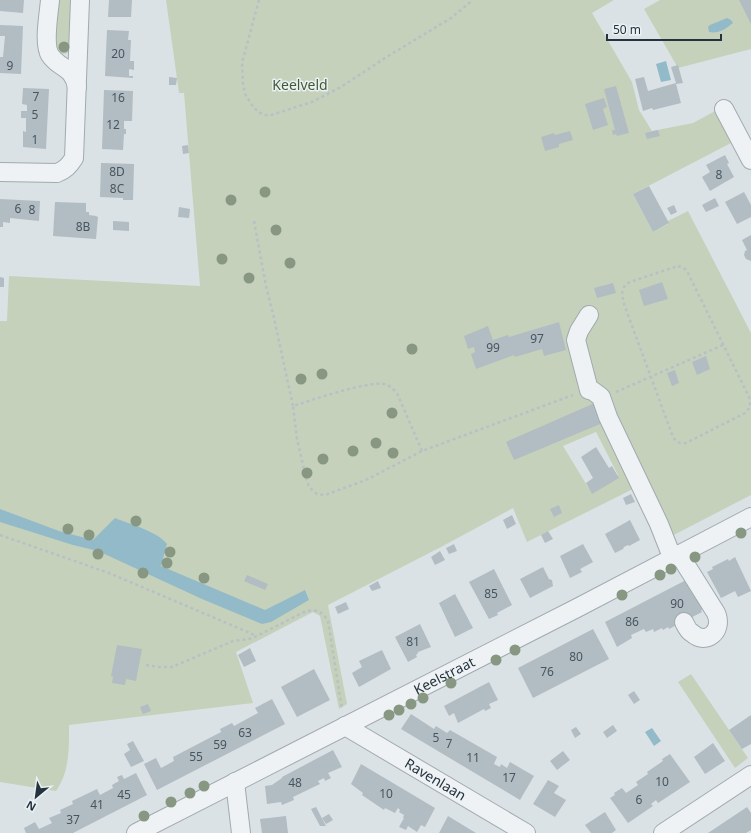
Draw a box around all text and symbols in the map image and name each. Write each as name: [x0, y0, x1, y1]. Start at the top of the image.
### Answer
scale bar: [607, 16, 721, 42]
text: 50 m: [613, 21, 641, 38]
house number: 20: [111, 45, 125, 62]
house number: 9: [7, 57, 14, 74]
park label: Keelveld: [272, 75, 328, 94]
house number: 7: [33, 88, 40, 105]
house number: 16: [111, 89, 125, 106]
house number: 5: [32, 106, 39, 123]
house number: 12: [106, 116, 120, 133]
house number: 1: [32, 131, 38, 148]
house number: 8D: [109, 163, 125, 180]
house number: 8: [716, 166, 723, 183]
house number: 8C: [110, 180, 125, 197]
house number: 6: [15, 200, 22, 217]
house number: 8: [29, 201, 36, 218]
house number: 8B: [76, 218, 91, 235]
house number: 97: [530, 330, 544, 347]
house number: 99: [486, 339, 500, 356]
house number: 85: [484, 585, 498, 602]
house number: 90: [670, 595, 684, 612]
house number: 86: [625, 613, 639, 630]
house number: 81: [406, 633, 420, 650]
house number: 80: [569, 648, 583, 665]
street label: Keelstraat: [410, 652, 478, 699]
house number: 76: [540, 663, 554, 680]
house number: 63: [238, 724, 252, 741]
house number: 5: [433, 729, 440, 746]
house number: 7: [446, 735, 453, 752]
house number: 59: [213, 736, 227, 753]
house number: 55: [189, 748, 203, 765]
house number: 11: [466, 749, 480, 766]
street label: Ravenlaan: [401, 753, 470, 805]
house number: 17: [502, 769, 516, 786]
house number: 10: [655, 773, 669, 790]
house number: 48: [288, 774, 302, 791]
north arrow: [16, 777, 56, 817]
house number: 10: [379, 785, 393, 802]
house number: 45: [117, 786, 131, 803]
house number: 6: [636, 791, 643, 808]
house number: 41: [90, 796, 104, 813]
text: N: [23, 797, 38, 815]
house number: 37: [66, 811, 80, 828]

